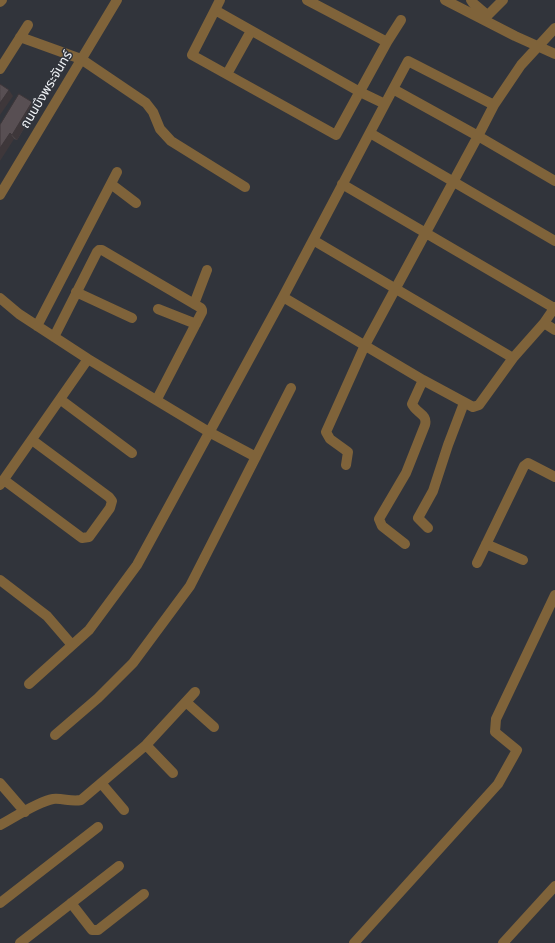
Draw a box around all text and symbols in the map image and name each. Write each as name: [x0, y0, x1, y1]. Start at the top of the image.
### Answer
street label: ถนนบึงพระจันทร์: [18, 48, 76, 132]

